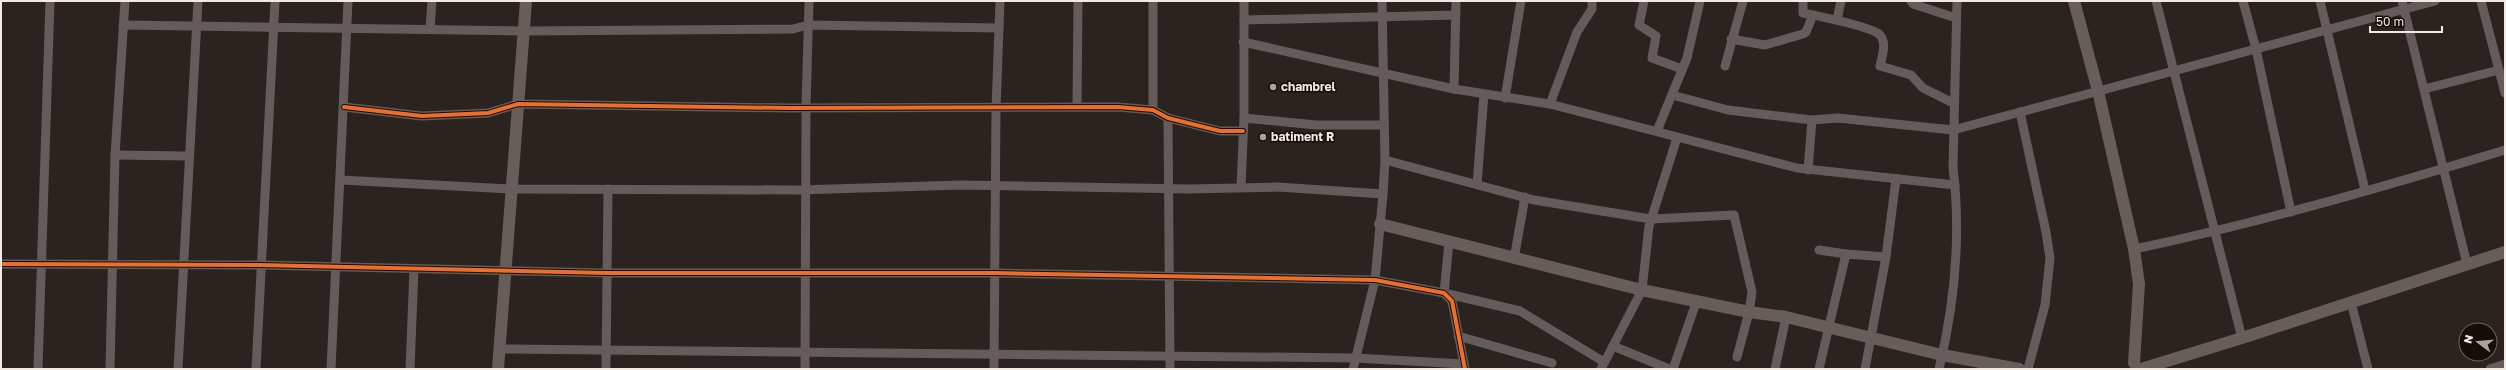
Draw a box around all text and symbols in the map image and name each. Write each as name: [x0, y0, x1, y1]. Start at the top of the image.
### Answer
scale bar: [2370, 8, 2442, 34]
text: 50 m: [2376, 14, 2404, 29]
place label: chambrel: [1281, 79, 1336, 94]
marker: chambrel: [1268, 82, 1278, 92]
place label: batiment R: [1271, 129, 1334, 144]
marker: batiment R: [1258, 132, 1268, 142]
north arrow: [2458, 322, 2498, 362]
text: N: [2461, 333, 2475, 345]

